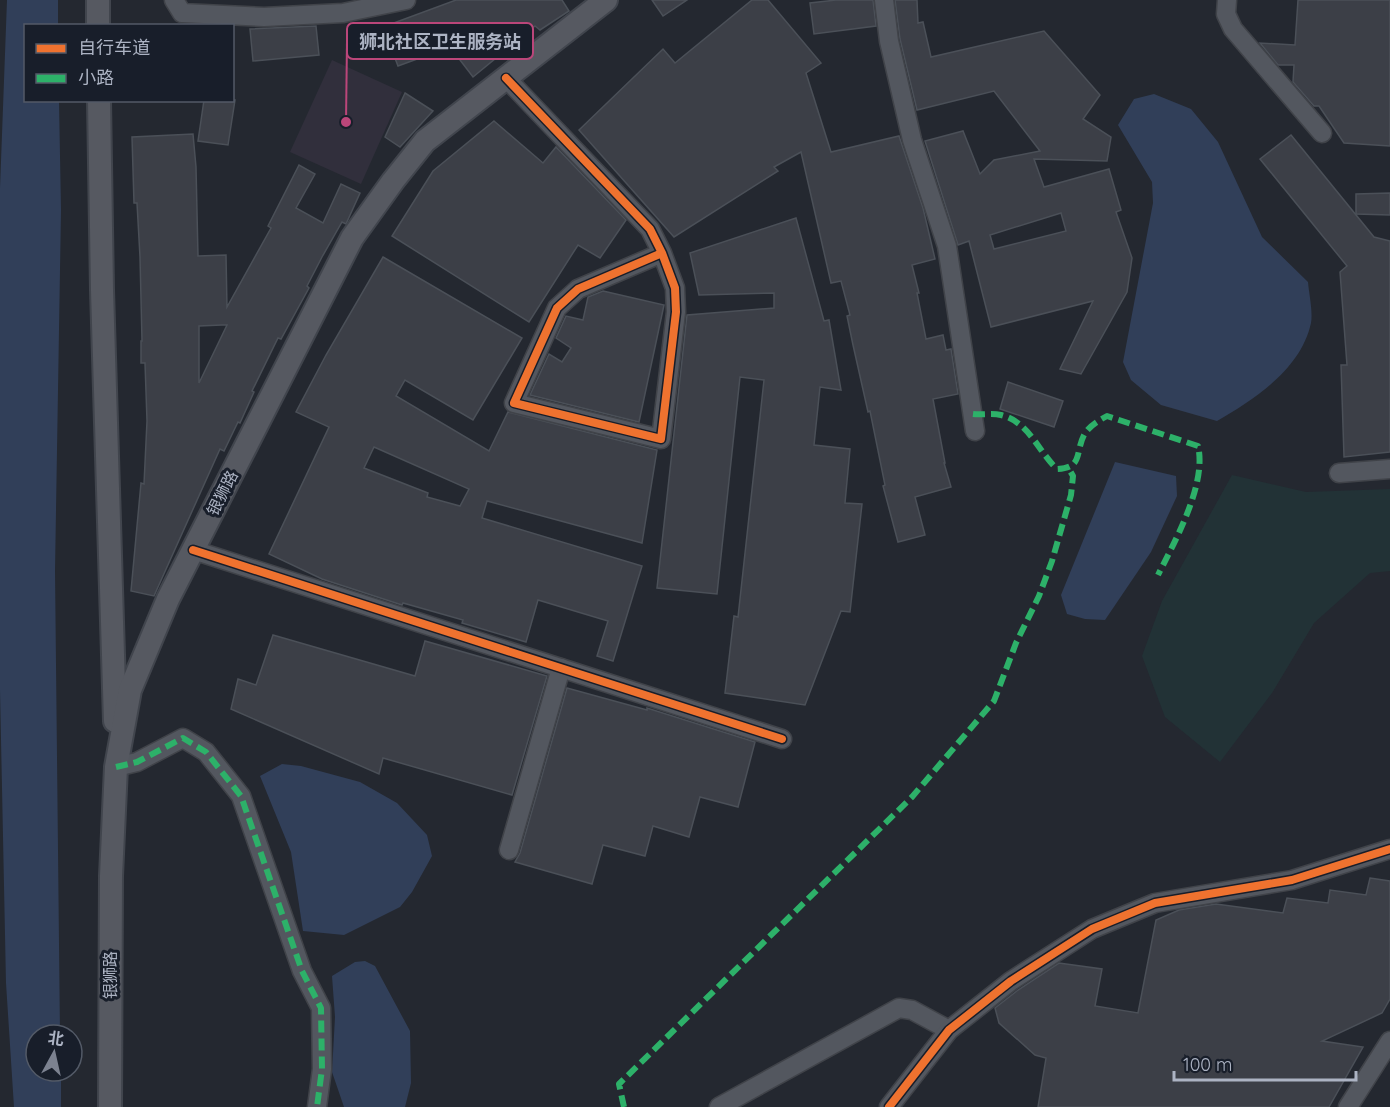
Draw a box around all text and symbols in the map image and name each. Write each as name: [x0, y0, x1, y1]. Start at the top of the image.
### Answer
callout: 狮北社区卫生服务站: [347, 23, 533, 59]
legend: [24, 24, 234, 102]
text: 狮北社区卫生服务站: [359, 30, 521, 53]
text: 自行车道: [78, 36, 150, 59]
text: 小路: [78, 66, 114, 89]
street label: 银狮路: [202, 467, 242, 519]
street label: 银狮路: [100, 951, 120, 999]
north arrow: [24, 1023, 84, 1083]
text: 北: [47, 1027, 65, 1049]
scale bar: [1174, 1044, 1356, 1082]
text: 100 m: [1183, 1053, 1232, 1076]

